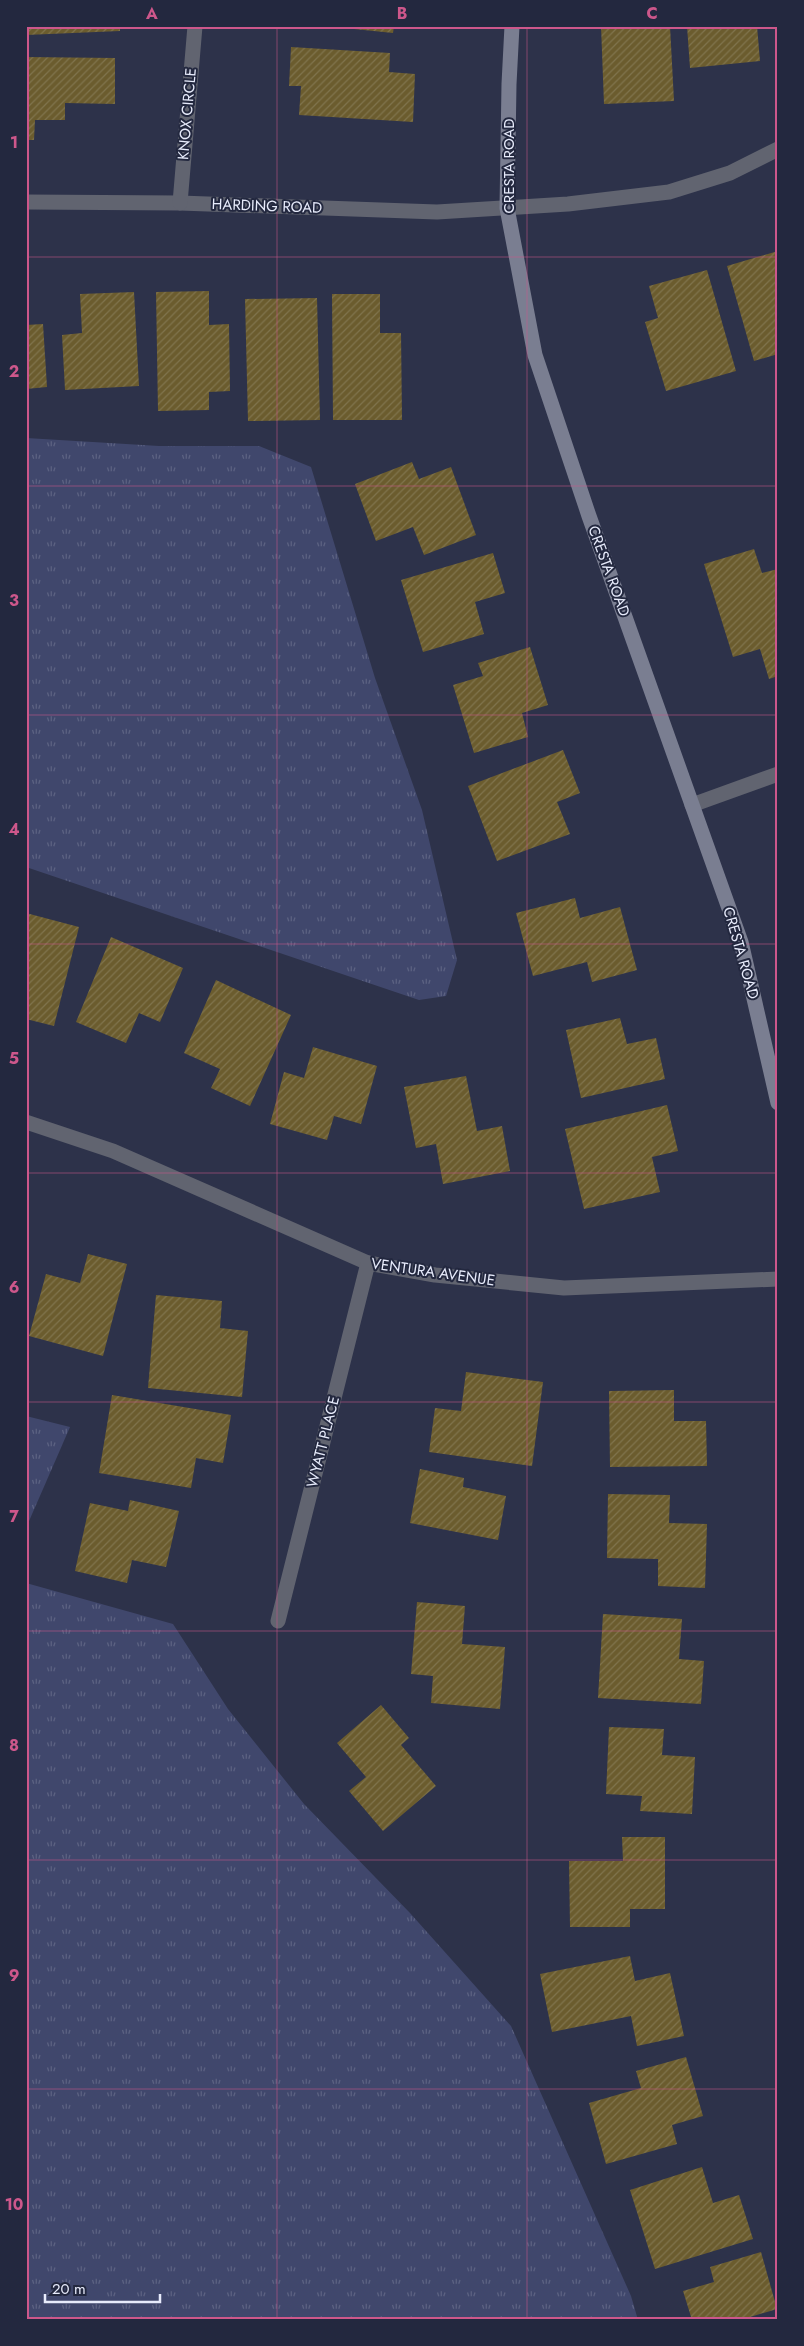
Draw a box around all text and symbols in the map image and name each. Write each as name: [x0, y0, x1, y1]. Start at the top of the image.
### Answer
text: A: [145, 2, 158, 25]
text: B: [397, 2, 407, 25]
text: C: [646, 2, 658, 25]
street label: KNOX CIRCLE: [172, 67, 202, 161]
street label: CRESTA ROAD: [498, 119, 520, 213]
text: 1: [10, 131, 18, 154]
street label: HARDING ROAD: [211, 193, 323, 219]
text: 2: [9, 360, 19, 383]
street label: CRESTA ROAD: [582, 523, 636, 619]
text: 3: [9, 589, 19, 612]
text: 4: [8, 818, 20, 841]
street label: CRESTA ROAD: [717, 904, 765, 1002]
text: 5: [9, 1047, 19, 1070]
street label: VENTURA AVENUE: [370, 1252, 496, 1292]
text: 6: [9, 1276, 19, 1299]
street label: WYATT PLACE: [301, 1394, 345, 1490]
text: 7: [9, 1505, 19, 1528]
text: 8: [9, 1734, 19, 1757]
text: 9: [9, 1964, 19, 1987]
text: 10: [5, 2193, 23, 2216]
scale bar: [45, 2271, 160, 2303]
text: 20 m: [52, 2278, 86, 2300]

